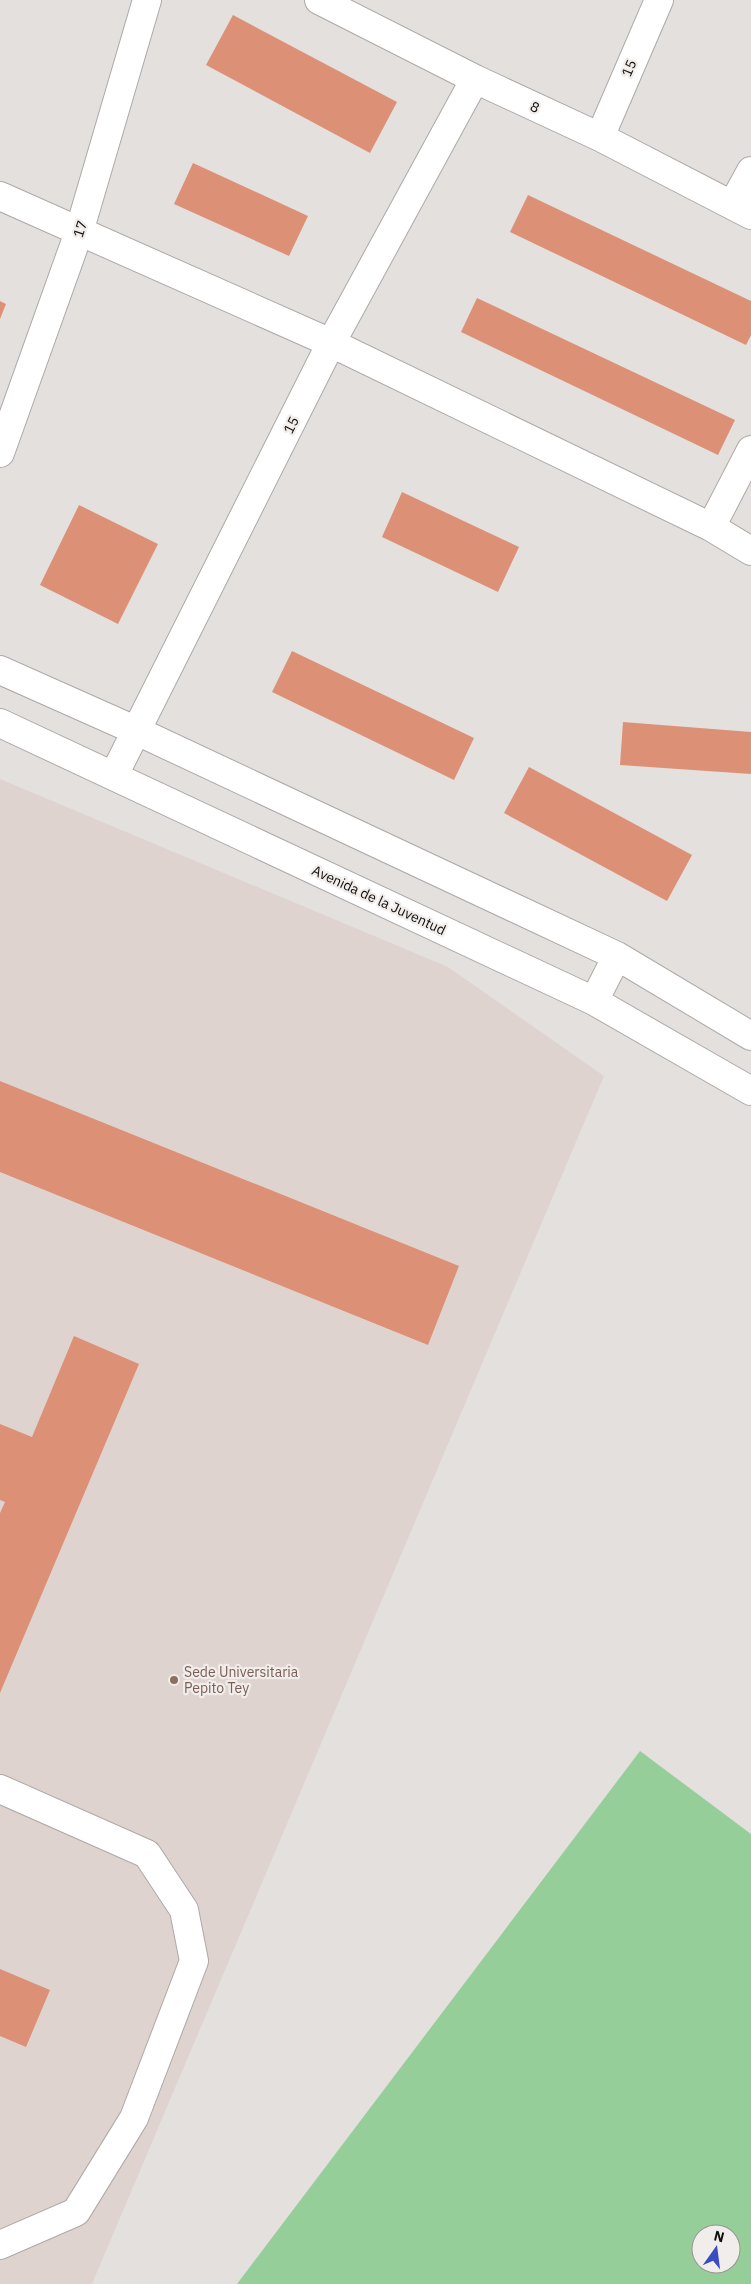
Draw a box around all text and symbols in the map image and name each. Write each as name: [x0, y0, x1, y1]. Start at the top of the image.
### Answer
street label: 15: [617, 57, 641, 79]
street label: 8: [527, 97, 543, 117]
street label: 17: [69, 218, 91, 240]
street label: 15: [279, 413, 303, 437]
street label: Avenida de la Juventud: [309, 861, 449, 939]
place label: Sede Universitaria Pepito Tey: [184, 1663, 299, 1697]
marker: Sede Universitaria Pepito Tey: [168, 1674, 180, 1686]
north arrow: [691, 2224, 741, 2274]
text: N: [712, 2226, 726, 2246]

